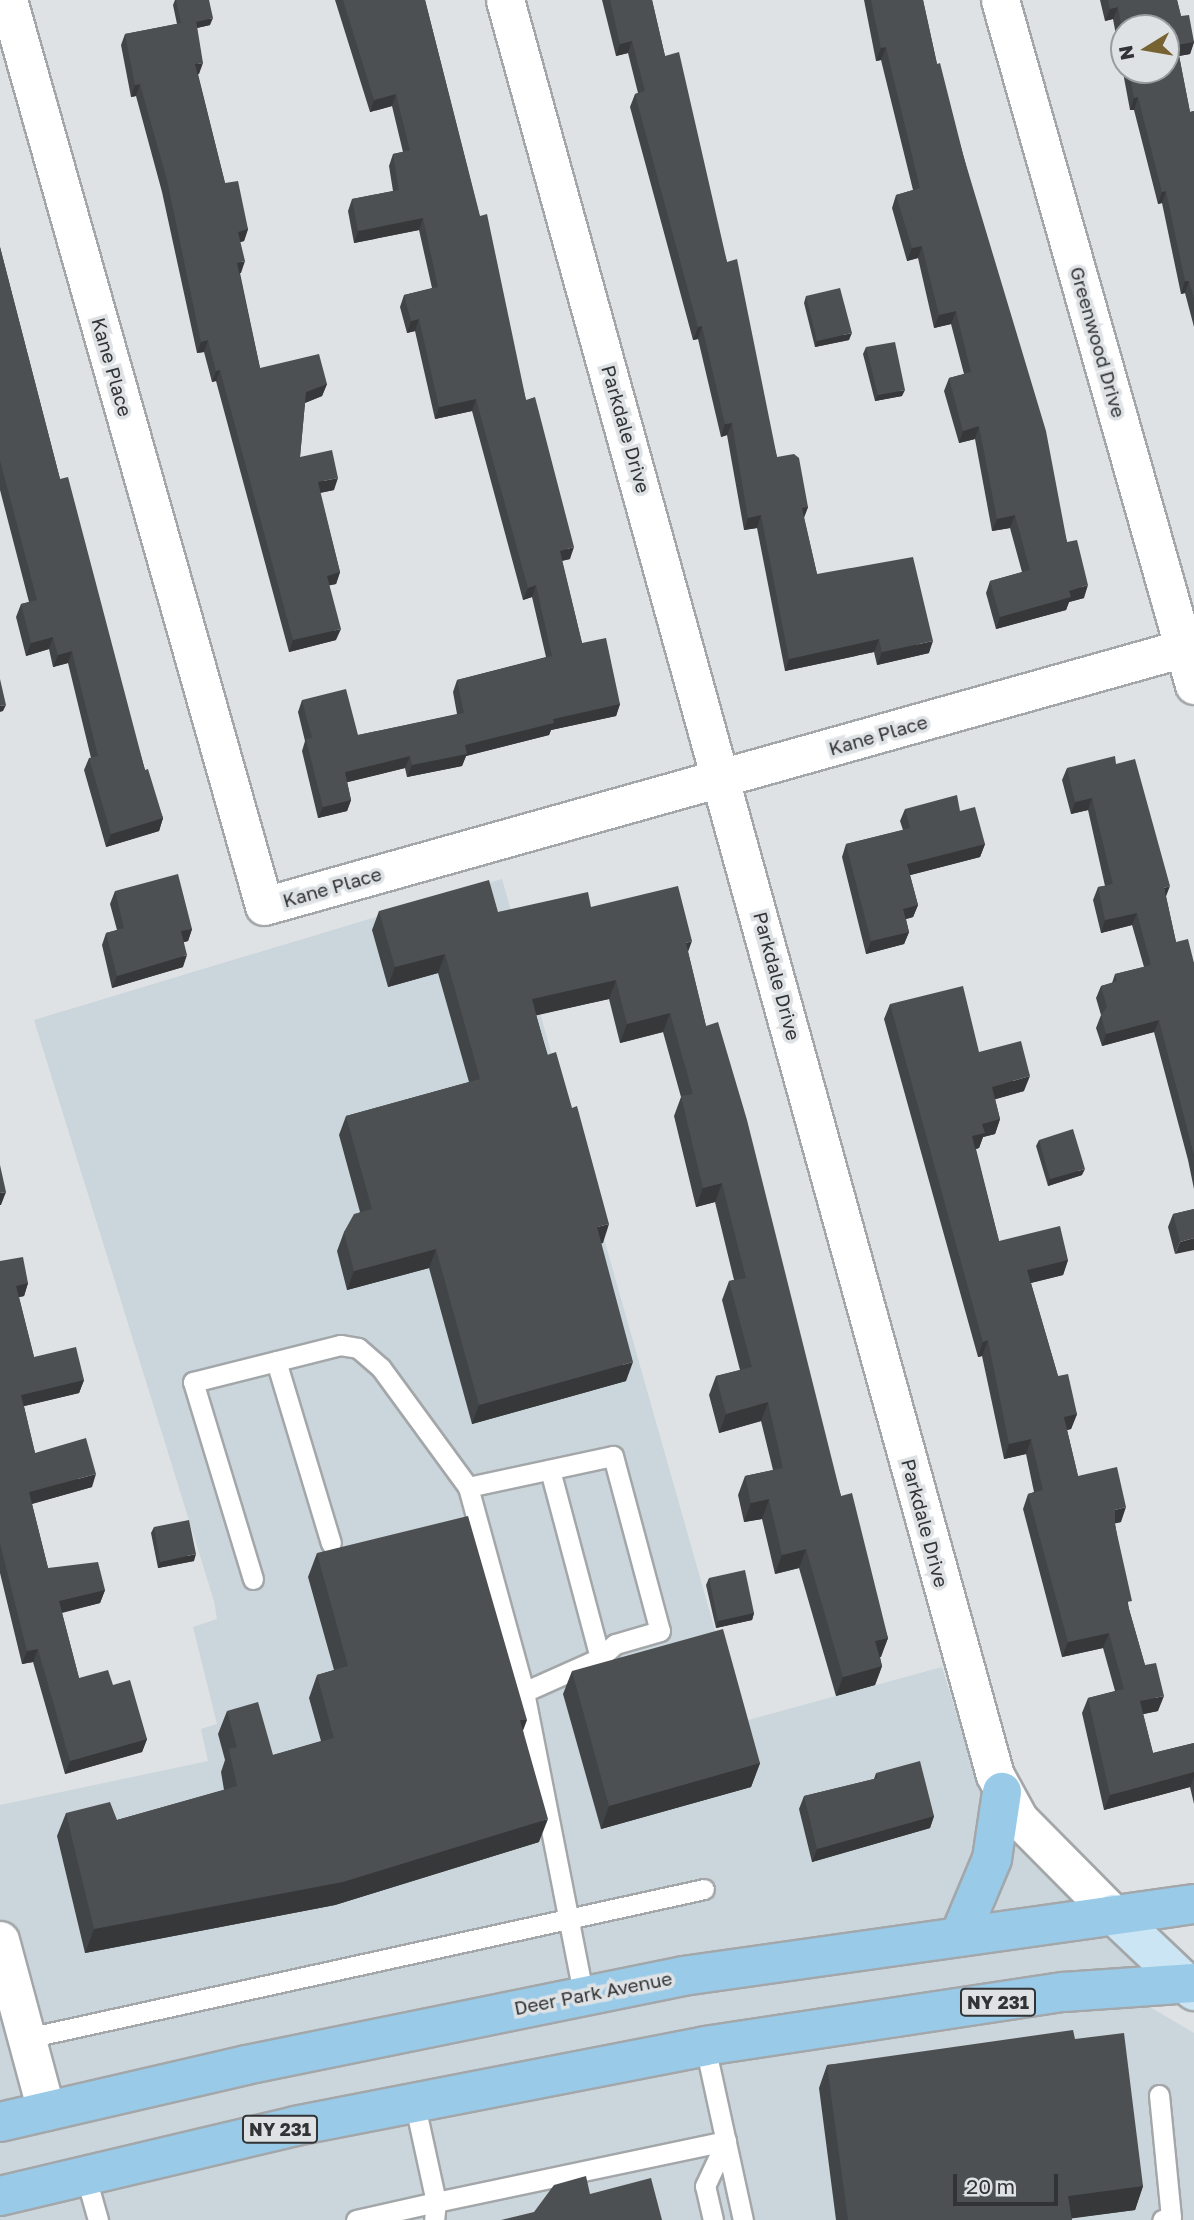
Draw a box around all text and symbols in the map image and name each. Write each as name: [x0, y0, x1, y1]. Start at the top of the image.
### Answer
north arrow: [1110, 14, 1180, 84]
text: N: [1113, 43, 1139, 62]
street label: Greenwood Drive: [1066, 264, 1130, 420]
street label: Kane Place: [87, 315, 137, 419]
street label: Parkdale Drive: [597, 362, 655, 496]
street label: Kane Place: [826, 710, 930, 760]
street label: Kane Place: [280, 862, 384, 912]
street label: Parkdale Drive: [749, 909, 805, 1043]
street label: Parkdale Drive: [897, 1456, 953, 1590]
street label: Deer Park Avenue: [512, 1967, 674, 2019]
road number: NY 231: [960, 1988, 1036, 2016]
road number: NY 231: [242, 2115, 318, 2144]
scale bar: [956, 2160, 1061, 2204]
text: 20 m: [966, 2173, 1015, 2199]

